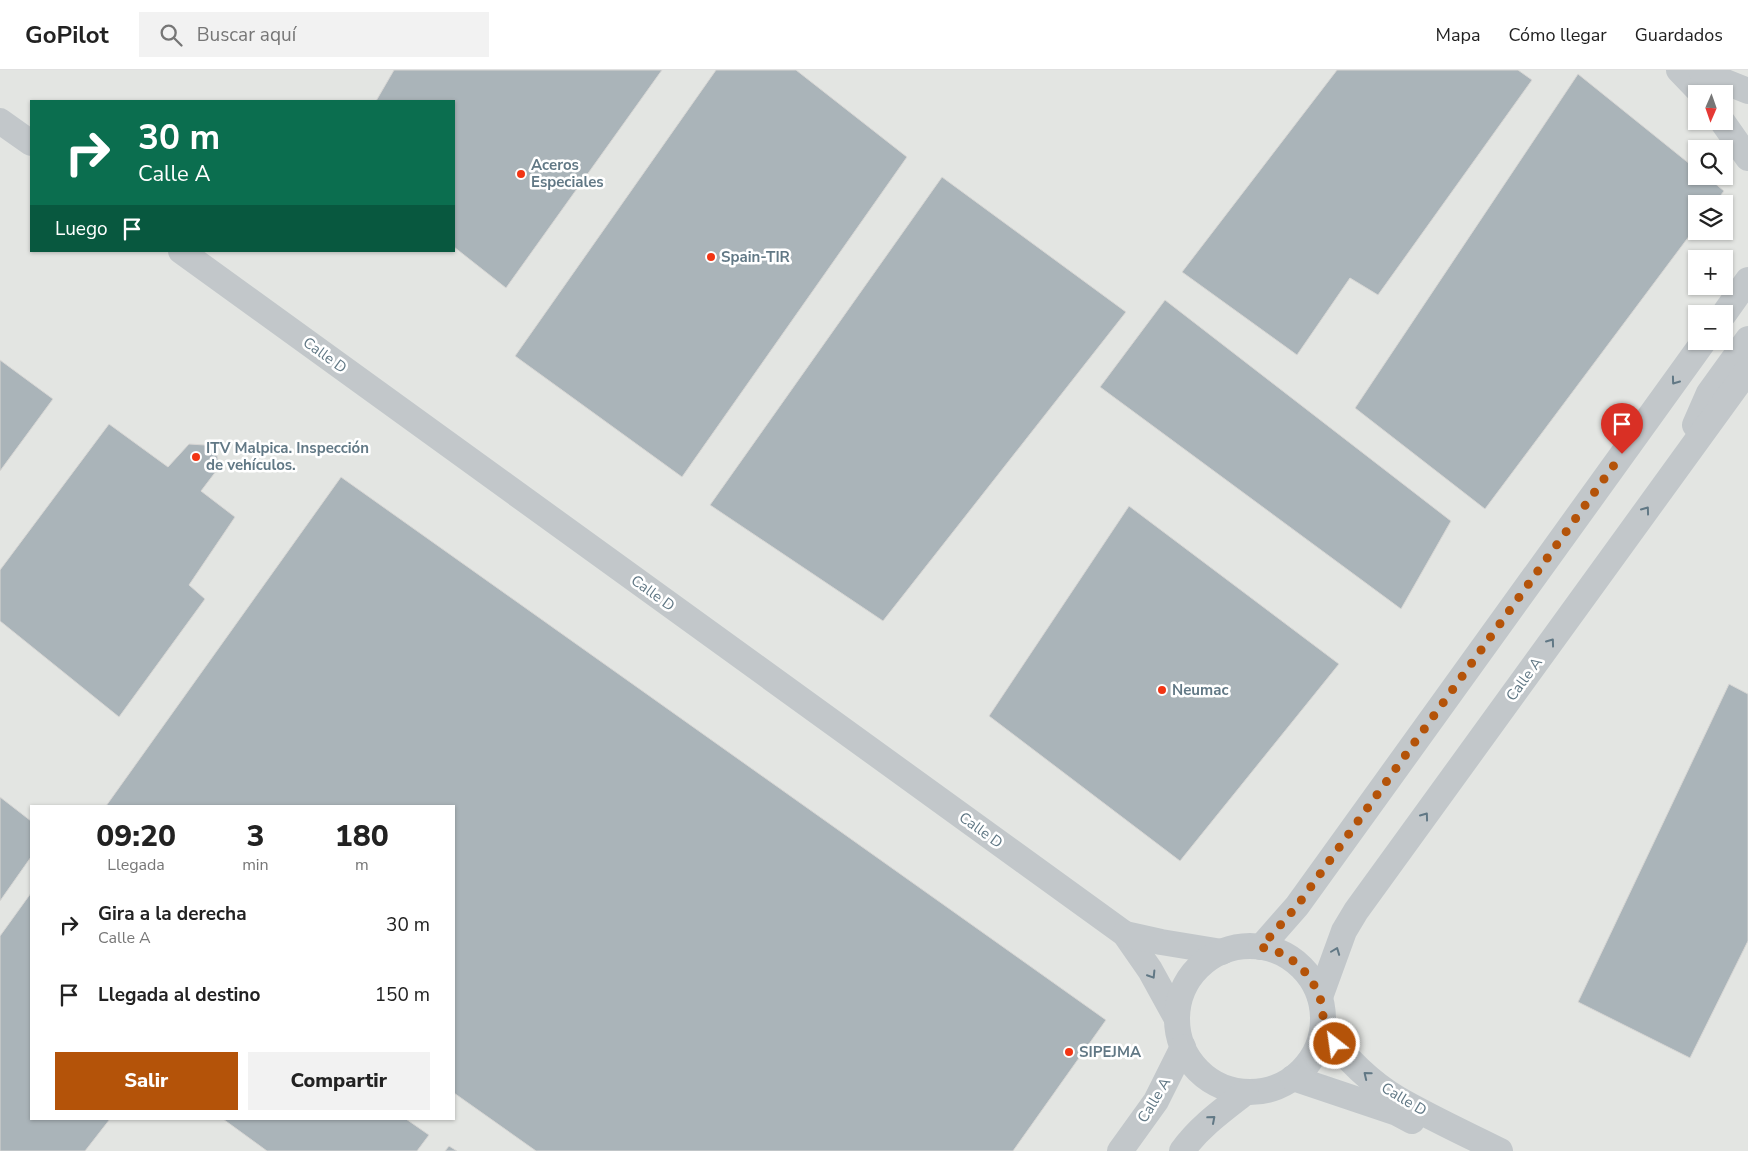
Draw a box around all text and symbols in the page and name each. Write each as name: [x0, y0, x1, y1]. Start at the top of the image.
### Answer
search box: [139, 12, 489, 57]
text: GoPilot: [25, 19, 109, 51]
icon: search: [157, 21, 185, 49]
text: Buscar aquí: [197, 22, 296, 48]
text: Mapa: [1436, 23, 1481, 47]
text: Cómo llegar: [1509, 23, 1607, 47]
text: Guardados: [1635, 23, 1723, 47]
north arrow: [1688, 85, 1732, 130]
map controls: [1688, 85, 1733, 350]
text: 30 m: [138, 114, 220, 161]
icon: right: [55, 120, 120, 185]
button: search: [1688, 140, 1733, 185]
place label: Aceros Especiales: [531, 155, 604, 192]
text: Calle A: [138, 159, 210, 189]
marker: Aceros Especiales: [515, 168, 527, 180]
button: layers: [1688, 195, 1733, 240]
icon: arrive: [118, 215, 146, 243]
text: Luego: [55, 216, 108, 242]
place label: Spain-TIR: [721, 247, 791, 267]
button: +: [1688, 250, 1733, 295]
marker: Spain-TIR: [705, 251, 717, 263]
button: −: [1688, 305, 1733, 350]
street label: Calle D: [299, 332, 351, 378]
one-way arrow: [1672, 375, 1681, 385]
pin: [1601, 403, 1643, 454]
icon: arrive: [1608, 410, 1636, 438]
place label: ITV Malpica. Inspección de vehículos.: [206, 438, 369, 475]
marker: ITV Malpica. Inspección de vehículos.: [190, 451, 202, 463]
one-way arrow: [1640, 506, 1649, 516]
street label: Calle D: [627, 570, 679, 616]
one-way arrow: [1545, 638, 1554, 648]
street label: Calle A: [1501, 653, 1547, 705]
place label: Neumac: [1172, 680, 1228, 700]
marker: Neumac: [1156, 684, 1168, 696]
street label: Calle D: [955, 807, 1007, 853]
one-way arrow: [1419, 812, 1428, 822]
text: 09:20: [96, 816, 176, 857]
text: 3: [246, 816, 264, 857]
text: 180: [335, 816, 389, 857]
text: Llegada: [107, 854, 165, 876]
text: min: [242, 854, 269, 876]
text: m: [355, 854, 369, 876]
text: Gira a la derecha: [98, 901, 247, 927]
icon: right: [55, 911, 83, 939]
text: 30 m: [386, 912, 430, 938]
text: Calle A: [98, 927, 151, 949]
one-way arrow: [1330, 947, 1340, 956]
one-way arrow: [1146, 969, 1156, 978]
icon: arrive: [55, 981, 83, 1009]
text: Llegada al destino: [98, 982, 260, 1008]
text: 150 m: [375, 982, 430, 1008]
position arrow: [1308, 1017, 1360, 1069]
place label: SIPEJMA: [1079, 1042, 1142, 1062]
marker: SIPEJMA: [1063, 1046, 1075, 1058]
button: Salir: [55, 1052, 238, 1110]
button: Compartir: [248, 1052, 430, 1110]
one-way arrow: [1364, 1073, 1373, 1081]
street label: Calle A: [1133, 1074, 1175, 1126]
street label: Calle D: [1378, 1078, 1430, 1120]
one-way arrow: [1206, 1116, 1215, 1125]

